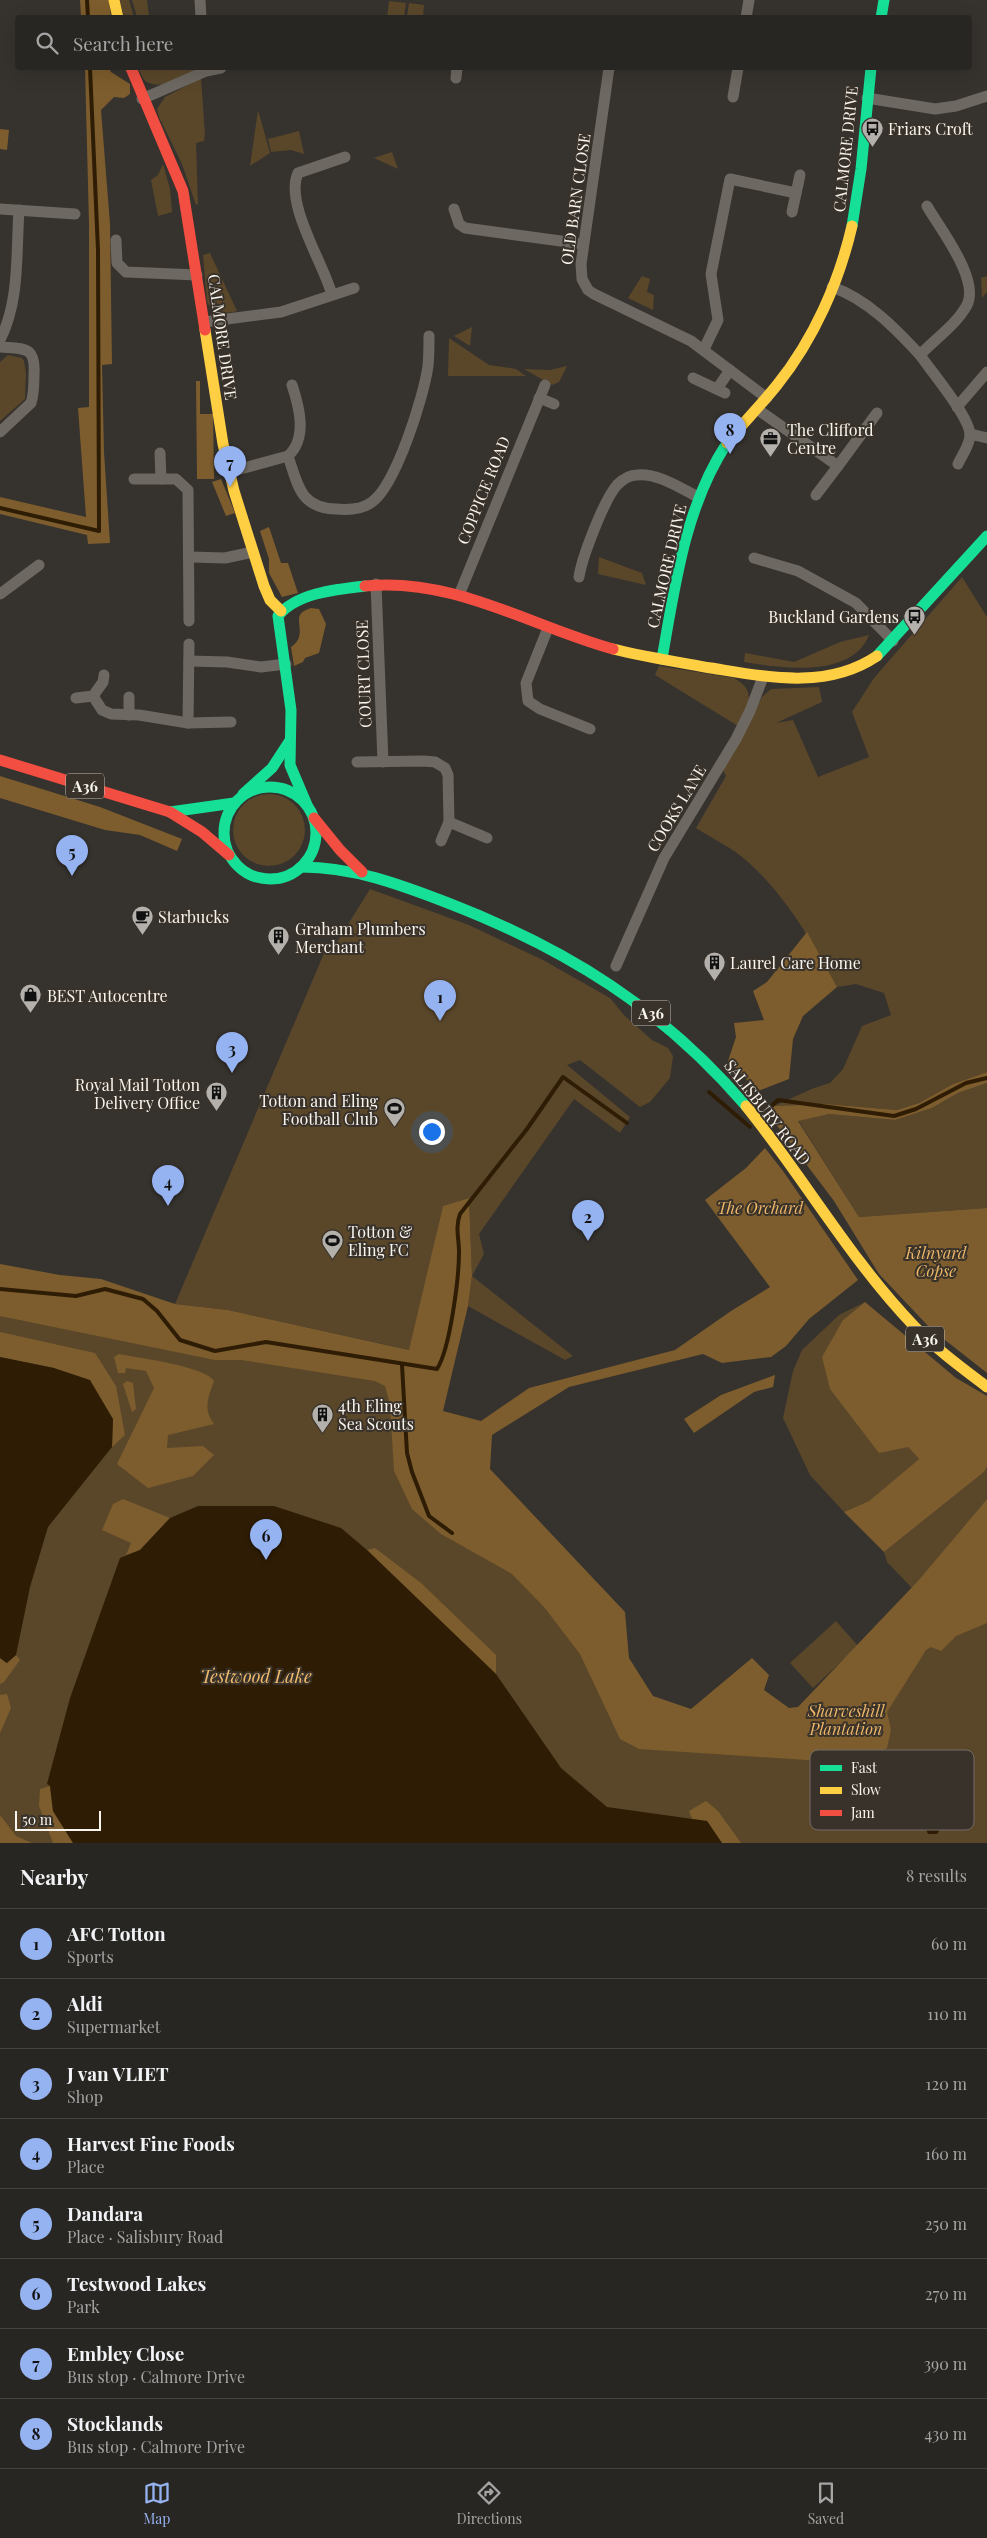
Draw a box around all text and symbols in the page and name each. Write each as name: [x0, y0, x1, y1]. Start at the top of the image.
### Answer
search box: [15, 15, 972, 70]
icon: search: [33, 29, 61, 57]
text: Search here: [73, 30, 173, 56]
street label: CALMORE DRIVE: [828, 85, 862, 213]
bus stop icon: Friars Croft: [860, 116, 884, 147]
place label: Friars Croft: [888, 118, 973, 139]
street label: OLD BARN CLOSE: [555, 132, 595, 266]
street label: CALMORE DRIVE: [204, 273, 242, 401]
pin: 8: [714, 413, 746, 454]
place label: The Clifford Centre: [787, 419, 874, 458]
office icon: The Clifford Centre: [759, 426, 783, 457]
street label: COPPICE ROAD: [452, 433, 514, 547]
pin: 7: [214, 446, 246, 487]
street label: CALMORE DRIVE: [642, 502, 690, 630]
bus stop icon: Buckland Gardens: [903, 604, 927, 635]
place label: Buckland Gardens: [768, 606, 899, 627]
street label: COURT CLOSE: [351, 620, 375, 728]
street label: COOKS LANE: [642, 761, 710, 855]
road number: A36: [66, 774, 104, 798]
pin: 5: [56, 835, 88, 876]
cafe icon: Starbucks: [130, 904, 154, 935]
place label: Starbucks: [158, 906, 229, 927]
place label: Graham Plumbers Merchant: [295, 918, 426, 957]
building icon: Graham Plumbers Merchant: [267, 925, 291, 956]
building icon: Laurel Care Home: [702, 950, 726, 981]
place label: Laurel Care Home: [730, 952, 861, 973]
pin: 1: [424, 980, 456, 1021]
shop icon: BEST Autocentre: [19, 983, 43, 1014]
place label: BEST Autocentre: [47, 985, 168, 1006]
road number: A36: [632, 1000, 670, 1026]
pin: 3: [216, 1032, 248, 1073]
street label: SALISBURY ROAD: [720, 1055, 816, 1169]
place label: Royal Mail Totton Delivery Office: [75, 1074, 200, 1113]
building icon: Royal Mail Totton Delivery Office: [204, 1081, 228, 1112]
place label: Totton and Eling Football Club: [259, 1090, 379, 1129]
sports icon: Totton and Eling Football Club: [382, 1097, 406, 1128]
your location: [419, 1119, 445, 1145]
pin: 4: [152, 1165, 184, 1206]
park label: The Orchard: [717, 1197, 805, 1218]
pin: 2: [572, 1200, 604, 1241]
place label: Totton & Eling FC: [348, 1221, 413, 1260]
sports icon: Totton & Eling FC: [320, 1228, 344, 1259]
park label: Kilnyard Copse: [905, 1242, 968, 1281]
road number: A36: [906, 1326, 944, 1352]
place label: 4th Eling Sea Scouts: [338, 1395, 414, 1434]
building icon: 4th Eling Sea Scouts: [310, 1402, 334, 1433]
pin: 6: [250, 1519, 282, 1560]
water label: Testwood Lake: [200, 1664, 312, 1688]
park label: Sharveshill Plantation: [807, 1700, 885, 1739]
legend: [810, 1750, 974, 1830]
text: Fast: [851, 1758, 878, 1777]
text: Slow: [851, 1780, 881, 1799]
text: Jam: [850, 1803, 875, 1822]
scale bar: [15, 1808, 101, 1831]
text: 50 m: [22, 1810, 52, 1829]
text: Nearby: [20, 1862, 89, 1890]
text: 8 results: [906, 1865, 967, 1886]
text: AFC Totton: [67, 1920, 166, 1946]
text: 1: [33, 1933, 39, 1954]
text: 60 m: [931, 1933, 967, 1954]
text: Sports: [67, 1946, 114, 1967]
text: Aldi: [67, 1990, 103, 2016]
text: 2: [32, 2003, 40, 2024]
text: 110 m: [927, 2003, 967, 2024]
text: Supermarket: [67, 2016, 161, 2037]
text: J van VLIET: [67, 2060, 169, 2086]
text: 3: [32, 2073, 40, 2094]
text: 120 m: [926, 2073, 967, 2094]
text: Shop: [67, 2086, 103, 2107]
text: Harvest Fine Foods: [67, 2130, 235, 2156]
text: 4: [32, 2143, 40, 2164]
text: 160 m: [925, 2143, 967, 2164]
text: Place: [67, 2156, 105, 2177]
text: Dandara: [67, 2200, 143, 2226]
text: 5: [32, 2213, 40, 2234]
text: 250 m: [925, 2213, 967, 2234]
text: Place · Salisbury Road: [67, 2226, 223, 2247]
text: Testwood Lakes: [67, 2270, 206, 2296]
text: 6: [32, 2283, 40, 2304]
text: 270 m: [925, 2283, 967, 2304]
text: Park: [67, 2296, 100, 2317]
text: Embley Close: [67, 2340, 184, 2366]
text: 7: [32, 2353, 40, 2374]
text: 390 m: [924, 2353, 967, 2374]
text: Bus stop · Calmore Drive: [67, 2366, 245, 2387]
text: Stocklands: [67, 2410, 163, 2436]
text: 8: [32, 2423, 40, 2444]
text: 430 m: [924, 2423, 967, 2444]
text: Bus stop · Calmore Drive: [67, 2436, 245, 2457]
tab: Map: [143, 2479, 171, 2528]
tab: Directions: [457, 2479, 522, 2528]
tab: Saved: [808, 2479, 844, 2528]

